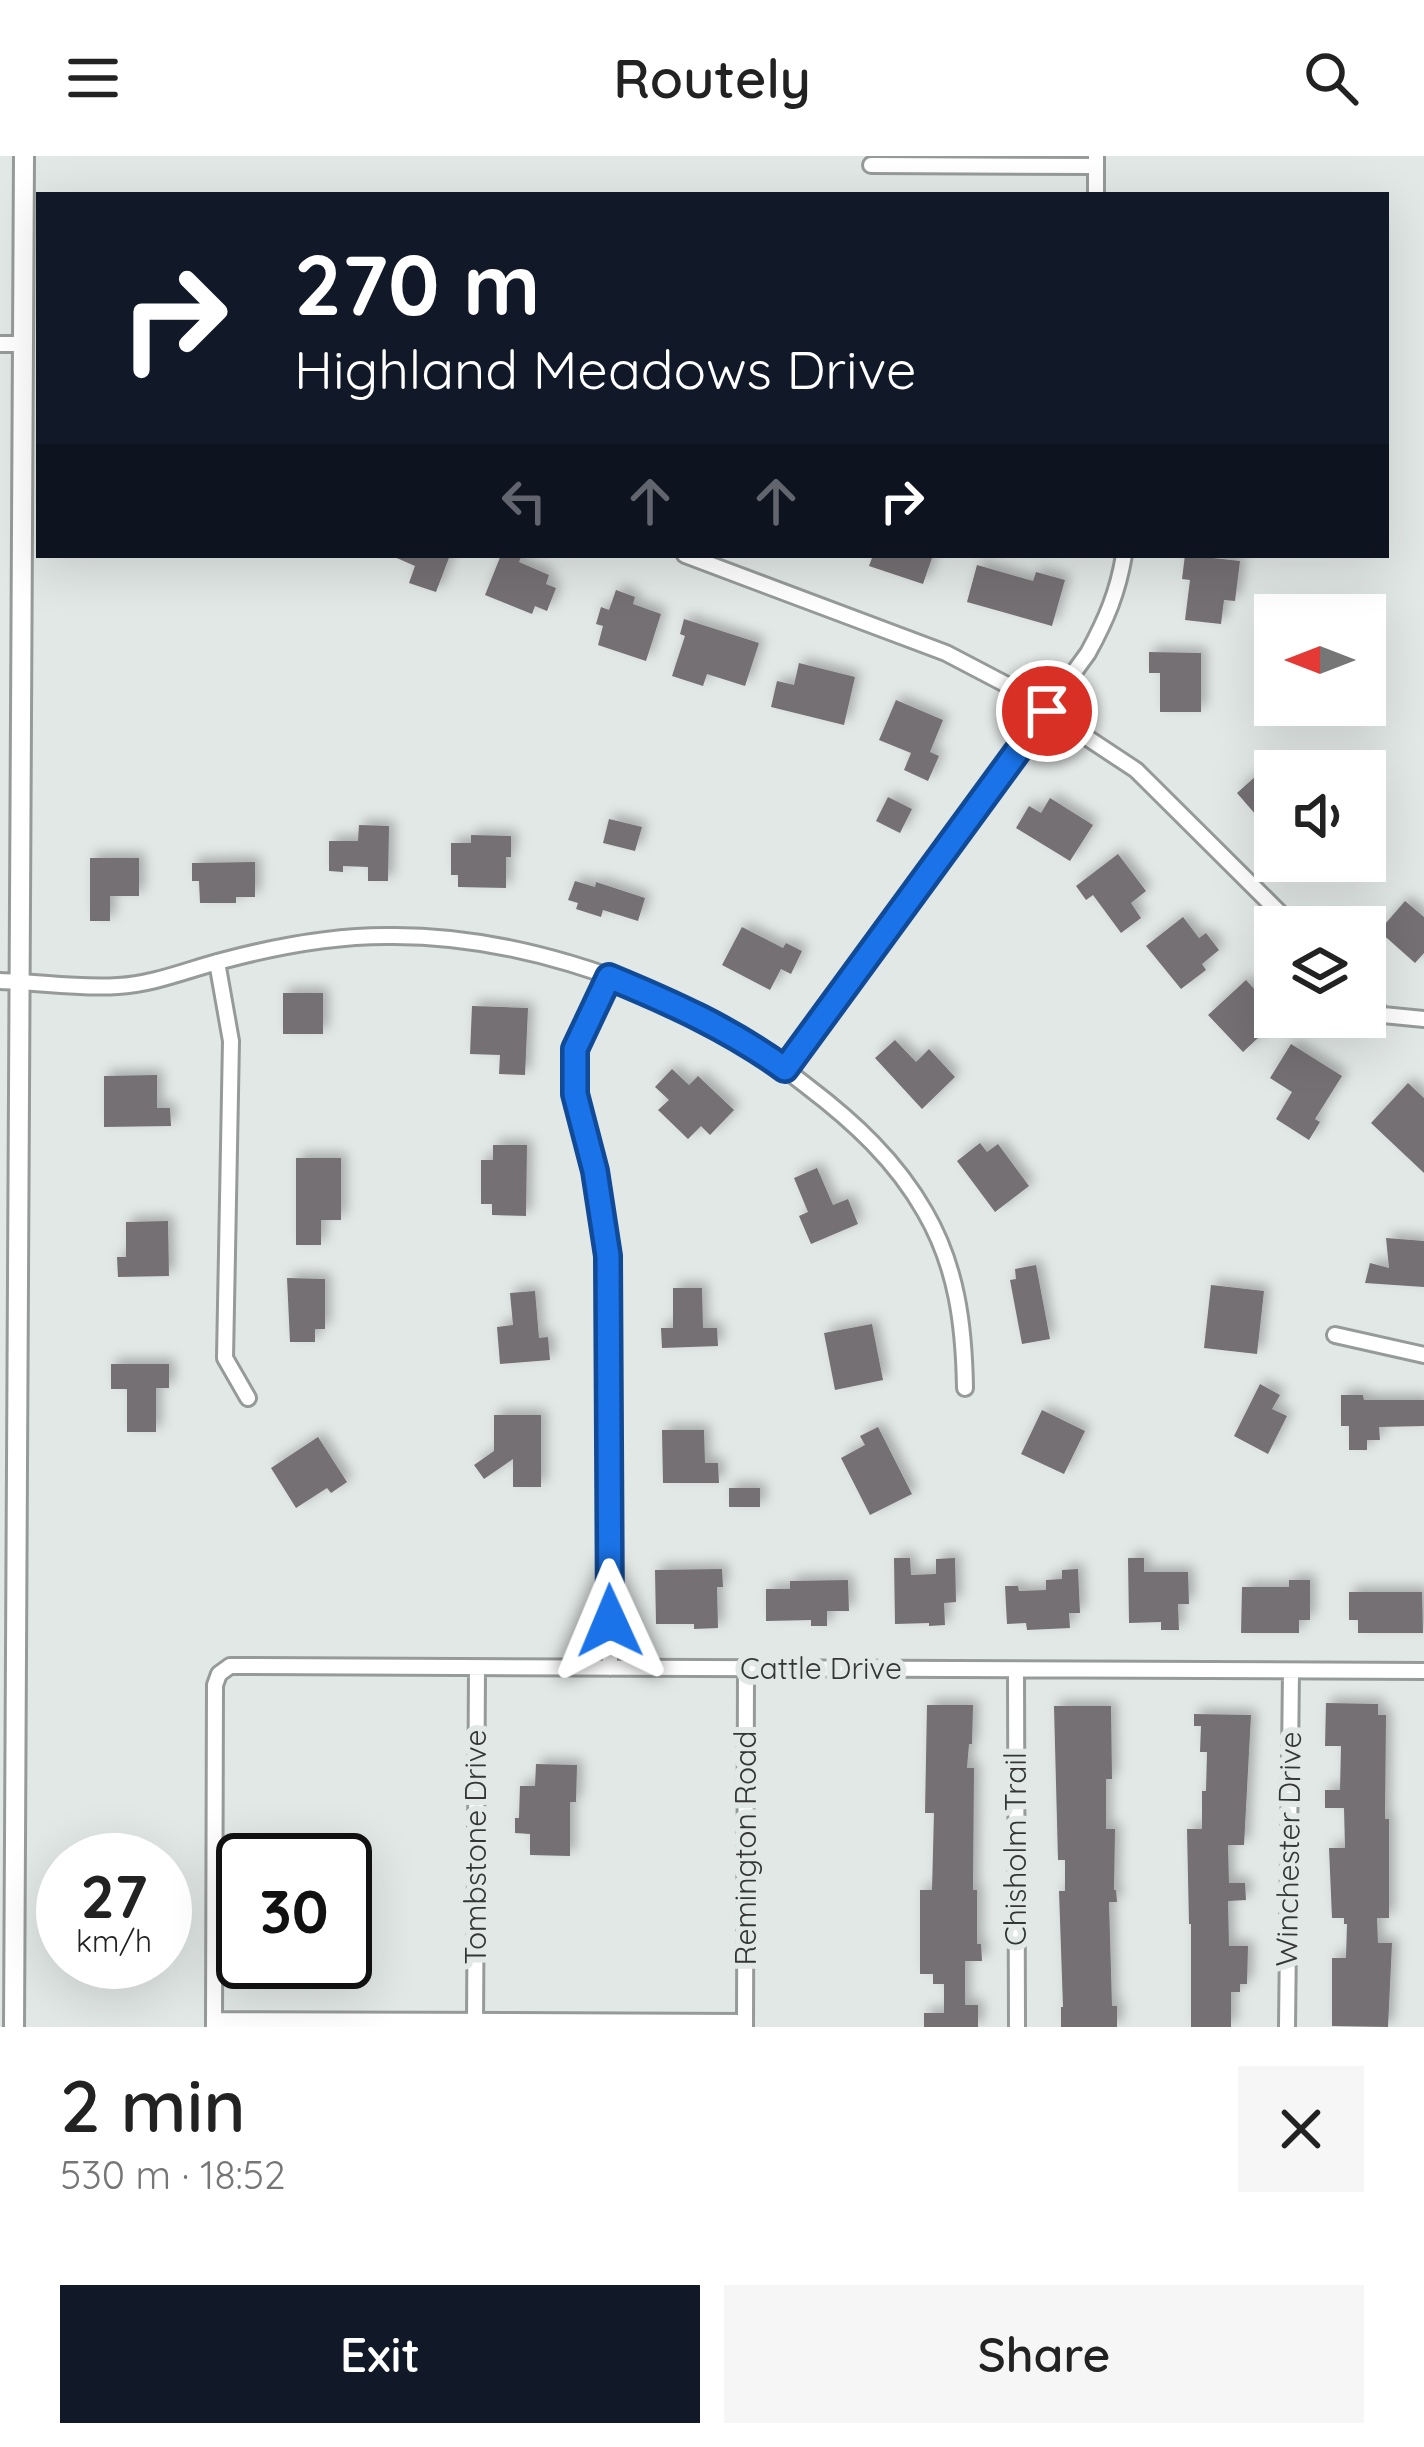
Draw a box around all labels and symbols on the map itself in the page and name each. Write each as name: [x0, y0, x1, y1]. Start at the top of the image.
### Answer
north arrow: [1254, 594, 1386, 726]
pin: [996, 660, 1098, 762]
position arrow: [547, 1558, 673, 1684]
street label: Cattle Drive: [740, 1649, 902, 1687]
street label: Tombstone Drive: [456, 1729, 494, 1965]
street label: Remington Road: [726, 1731, 764, 1965]
street label: Winchester Drive: [1267, 1731, 1309, 1967]
street label: Chisholm Trail: [996, 1752, 1034, 1946]
speed limit sign: 30: [216, 1833, 372, 1989]

